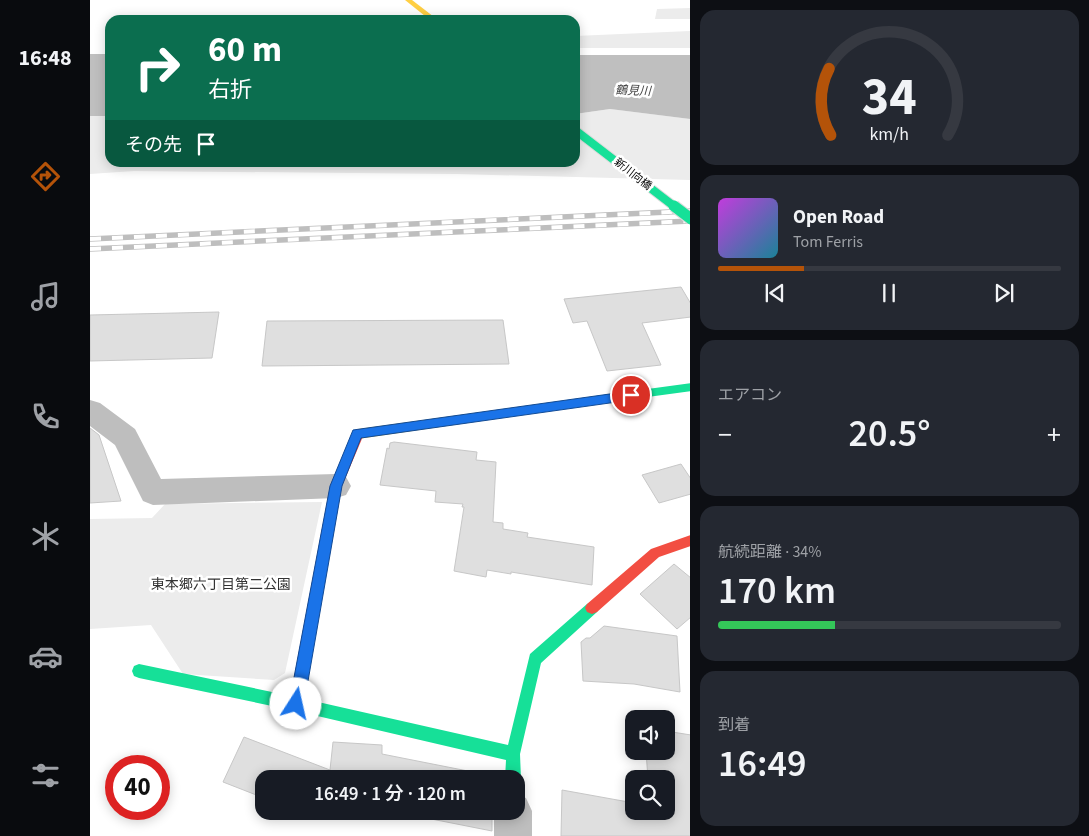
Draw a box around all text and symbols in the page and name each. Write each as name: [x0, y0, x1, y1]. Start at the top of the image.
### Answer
text: 60 m: [208, 25, 282, 75]
icon: right: [125, 35, 190, 100]
text: 16:48: [18, 42, 72, 74]
text: 34: [862, 61, 917, 135]
text: 右折: [208, 74, 252, 106]
water label: 鶴見川: [615, 82, 653, 100]
text: km/h: [870, 122, 909, 147]
icon: arrive: [192, 130, 220, 158]
text: その先: [125, 132, 182, 159]
street label: 新川向橋: [611, 155, 655, 193]
icon: directions: [28, 159, 63, 194]
text: Open Road: [793, 204, 884, 231]
text: Tom Ferris: [793, 231, 863, 253]
icon: music: [28, 279, 63, 314]
icon: previous: [761, 279, 789, 307]
icon: pause: [875, 279, 903, 307]
icon: next: [990, 279, 1018, 307]
pin: [610, 374, 652, 416]
icon: arrive: [617, 381, 645, 409]
text: エアコン: [718, 384, 782, 406]
icon: phone: [28, 399, 63, 434]
text: 20.5°: [848, 407, 931, 461]
text: −: [718, 415, 732, 455]
text: +: [1047, 415, 1061, 455]
icon: climate: [28, 519, 63, 554]
text: 航続距離 · 34%: [718, 541, 821, 563]
text: 170 km: [718, 564, 836, 618]
park label: 東本郷六丁目第二公園: [151, 575, 291, 595]
icon: car: [28, 639, 63, 674]
position arrow: [269, 677, 321, 729]
map controls: [625, 710, 675, 820]
button: sound: [625, 710, 675, 760]
text: 到着: [718, 714, 750, 736]
text: 16:49: [718, 737, 806, 791]
speed limit sign: 40: [105, 755, 170, 820]
icon: filters: [28, 758, 63, 793]
button: search: [625, 770, 675, 820]
text: 16:49 · 1 分 · 120 m: [314, 781, 466, 808]

